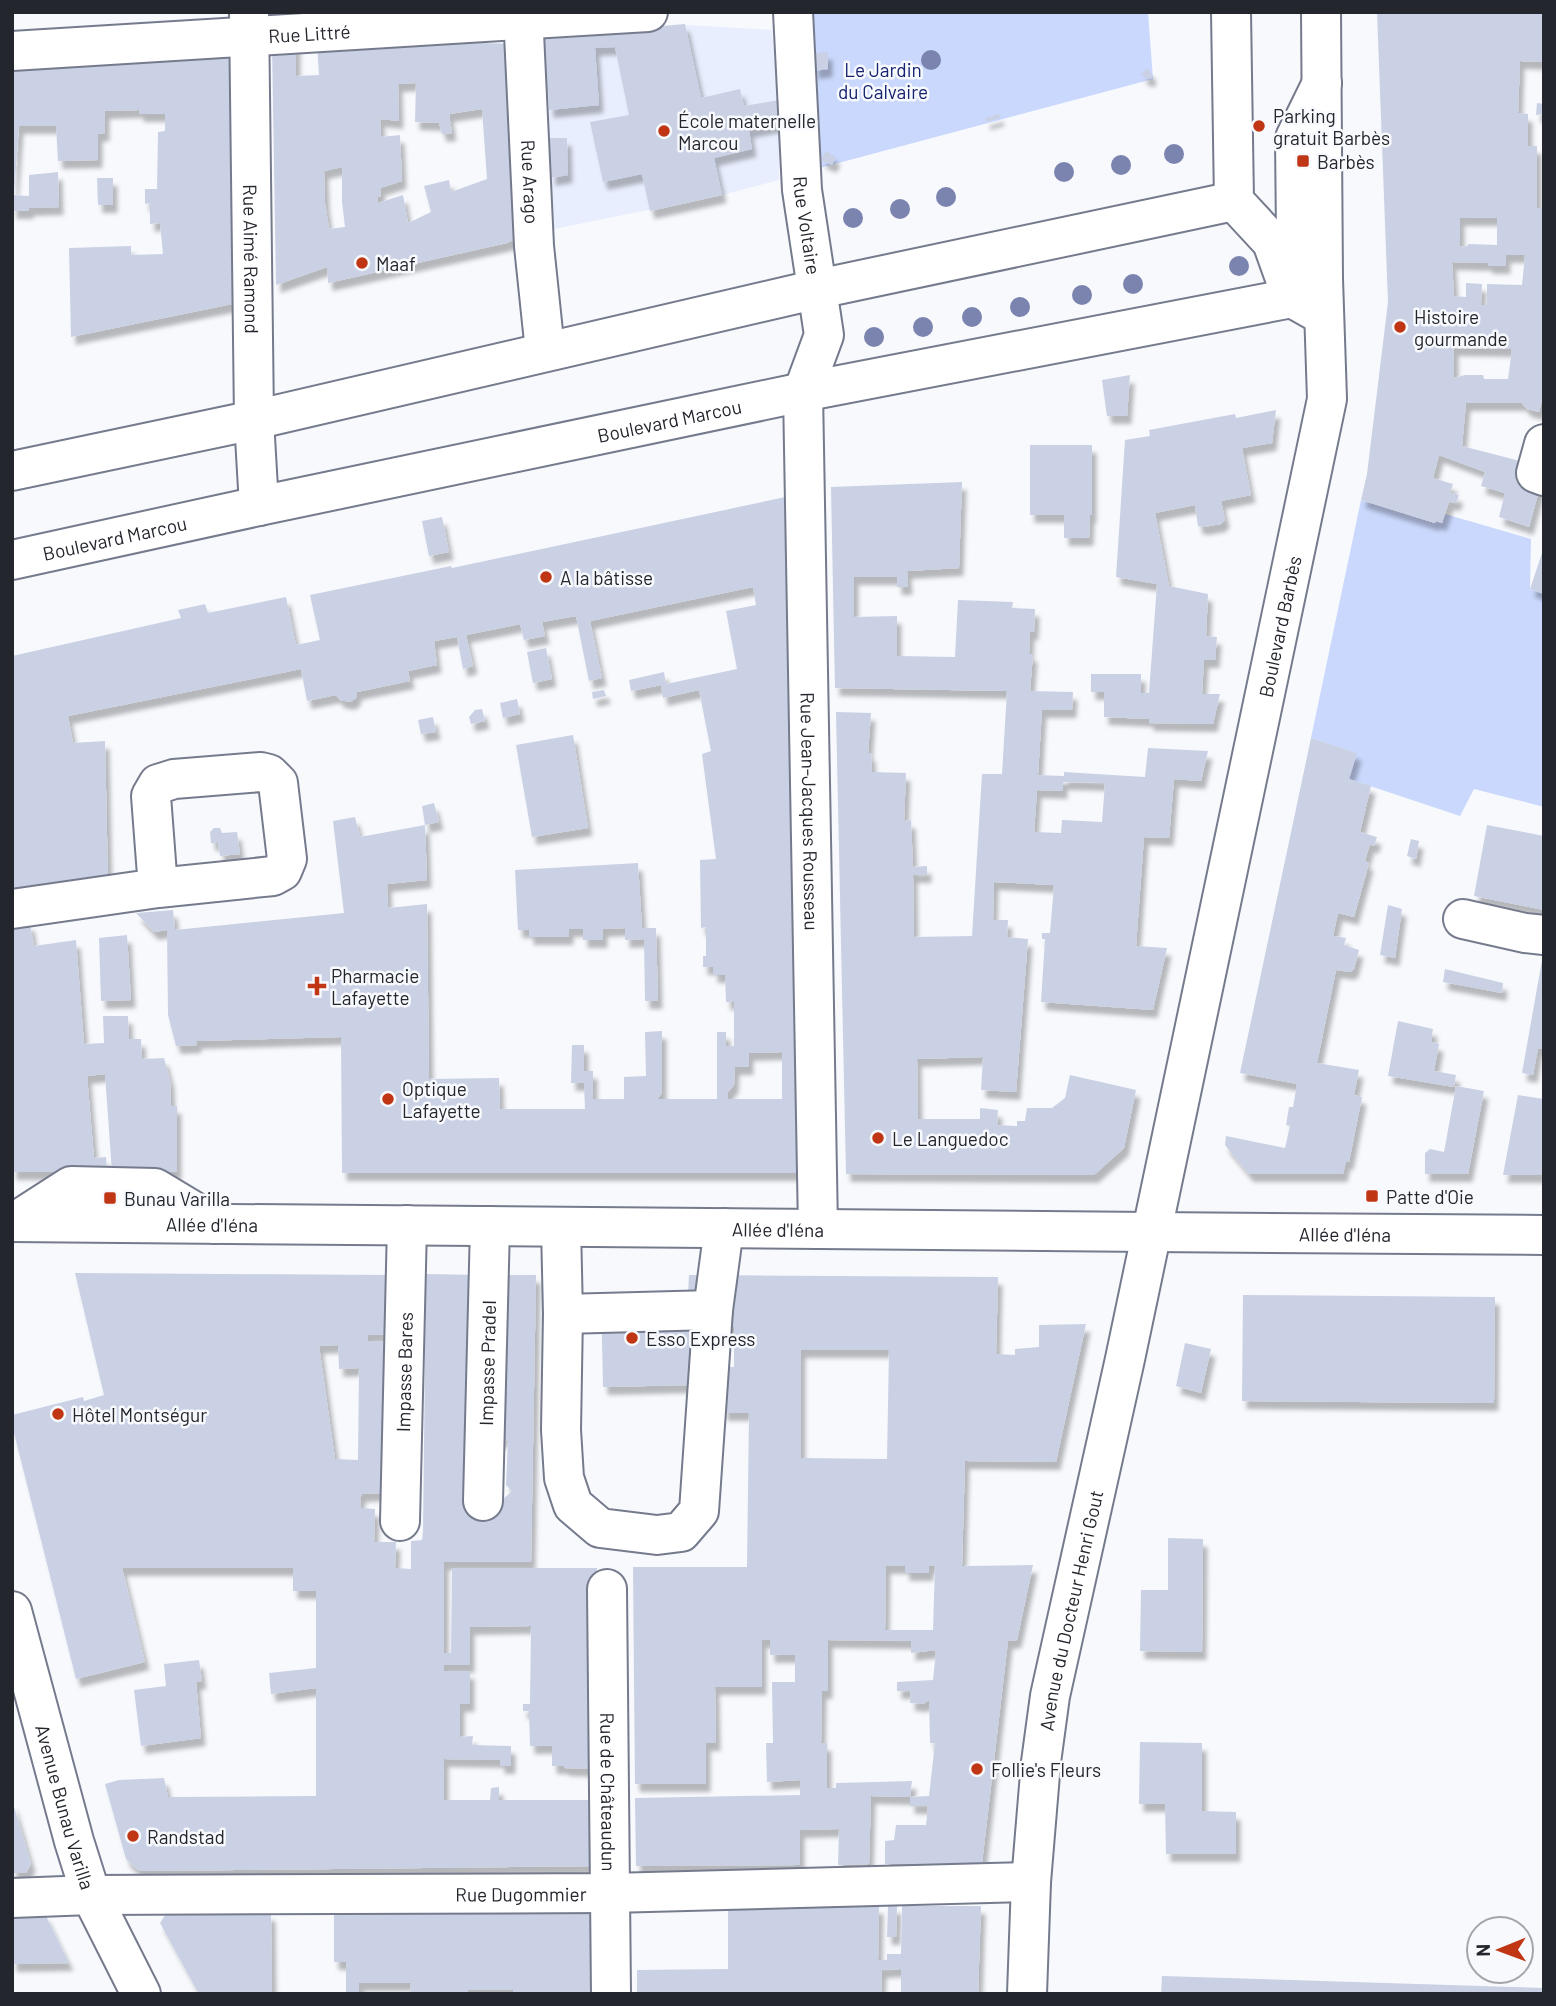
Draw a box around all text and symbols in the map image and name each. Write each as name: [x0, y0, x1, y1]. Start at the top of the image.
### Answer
street label: Rue Littré: [268, 19, 351, 47]
park label: Le Jardin du Calvaire: [838, 58, 928, 103]
place label: Parking gratuit Barbès: [1273, 104, 1390, 149]
place label: École maternelle Marcou: [678, 109, 816, 154]
marker: Parking gratuit Barbès: [1251, 118, 1267, 134]
marker: École maternelle Marcou: [656, 123, 672, 139]
street label: Rue Arago: [518, 139, 544, 225]
place label: Barbès: [1317, 150, 1375, 173]
marker: Barbès: [1295, 153, 1311, 169]
street label: Rue Voltaire: [790, 176, 826, 276]
street label: Rue Aimé Ramond: [240, 184, 264, 334]
place label: Maaf: [376, 252, 416, 275]
marker: Maaf: [354, 255, 370, 271]
place label: Histoire gourmande: [1414, 305, 1508, 350]
marker: Histoire gourmande: [1392, 319, 1408, 335]
street label: Boulevard Marcou: [595, 394, 743, 446]
street label: Boulevard Marcou: [40, 511, 189, 564]
street label: Boulevard Barbès: [1253, 554, 1305, 699]
place label: A la bâtisse: [560, 566, 653, 589]
marker: A la bâtisse: [538, 569, 554, 585]
street label: Rue Jean-Jacques Rousseau: [797, 692, 824, 931]
place label: Pharmacie Lafayette: [331, 964, 419, 1009]
marker: Pharmacie Lafayette: [309, 978, 325, 994]
place label: Optique Lafayette: [402, 1077, 481, 1122]
marker: Optique Lafayette: [380, 1091, 396, 1107]
place label: Le Languedoc: [892, 1127, 1009, 1150]
marker: Le Languedoc: [870, 1130, 886, 1146]
place label: Patte d'Oie: [1386, 1185, 1474, 1208]
place label: Bunau Varilla: [124, 1187, 230, 1210]
marker: Patte d'Oie: [1364, 1188, 1380, 1204]
marker: Bunau Varilla: [102, 1190, 118, 1206]
street label: Allée d'Iéna: [166, 1212, 258, 1236]
street label: Allée d'Iéna: [732, 1217, 824, 1241]
street label: Allée d'Iéna: [1299, 1222, 1391, 1245]
street label: Impasse Pradel: [473, 1300, 500, 1426]
street label: Impasse Bares: [391, 1312, 416, 1432]
place label: Esso Express: [646, 1327, 755, 1350]
marker: Esso Express: [624, 1330, 640, 1346]
place label: Hôtel Montségur: [72, 1403, 207, 1426]
marker: Hôtel Montségur: [50, 1406, 66, 1422]
street label: Avenue du Docteur Henri Gout: [1034, 1488, 1107, 1732]
street label: Rue de Châteaudun: [597, 1712, 621, 1872]
street label: Avenue Bunau Varilla: [32, 1722, 100, 1892]
place label: Follie's Fleurs: [991, 1758, 1101, 1781]
marker: Follie's Fleurs: [969, 1761, 985, 1777]
place label: Randstad: [147, 1825, 225, 1848]
marker: Randstad: [125, 1828, 141, 1844]
street label: Rue Dugommier: [455, 1882, 587, 1905]
north arrow: [1465, 1915, 1535, 1985]
text: N: [1471, 1944, 1494, 1957]

